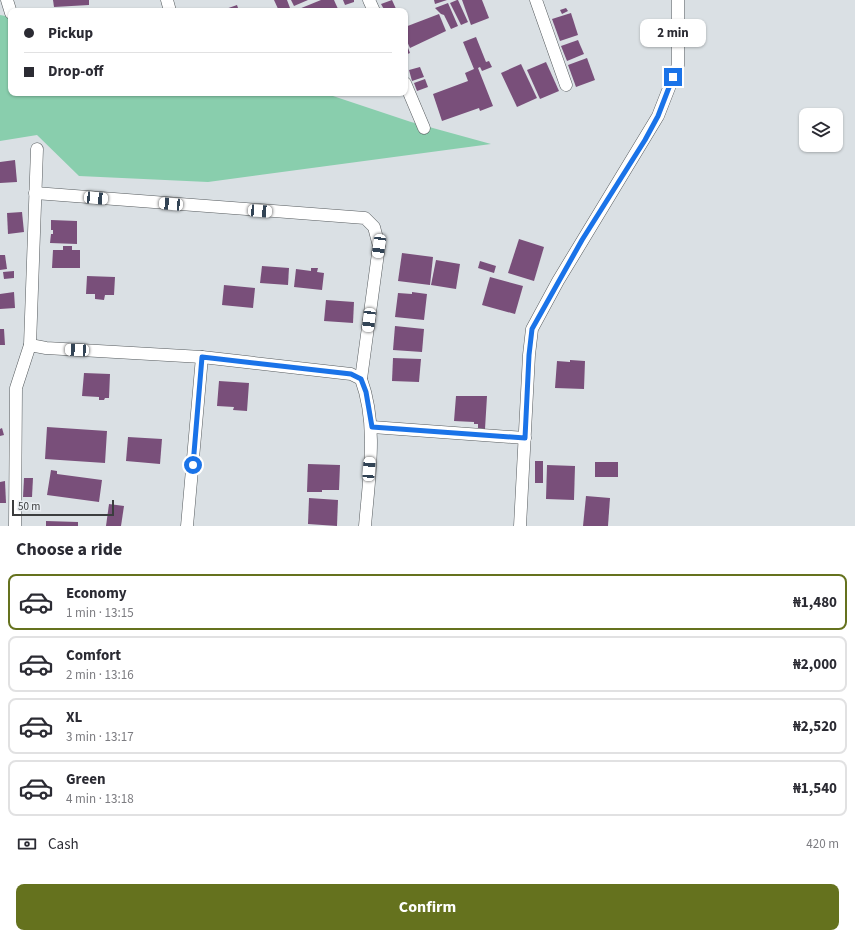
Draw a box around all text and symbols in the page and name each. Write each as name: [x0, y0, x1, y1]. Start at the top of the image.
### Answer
callout: 2 min: [640, 19, 706, 47]
text: Pickup: [48, 23, 93, 44]
text: 2 min: [657, 24, 689, 42]
text: Drop-off: [48, 61, 103, 82]
route end: [664, 68, 682, 86]
map controls: [799, 108, 843, 152]
button: layers: [799, 108, 843, 152]
car: [84, 191, 108, 205]
car: [159, 197, 183, 211]
car: [248, 204, 272, 218]
car: [371, 233, 387, 259]
car: [362, 307, 376, 333]
car: [65, 343, 89, 357]
route start: [184, 456, 202, 474]
car: [362, 457, 376, 481]
scale bar: [12, 498, 114, 517]
text: 50 m: [18, 499, 40, 514]
text: Choose a ride: [16, 537, 122, 562]
text: Economy: [66, 583, 127, 604]
icon: car: [18, 584, 54, 620]
text: ₦1,480: [793, 592, 837, 613]
text: 1 min · 13:15: [66, 604, 134, 622]
text: Comfort: [66, 645, 121, 666]
icon: car: [18, 646, 54, 682]
text: ₦2,000: [793, 654, 837, 675]
text: 2 min · 13:16: [66, 666, 134, 684]
text: XL: [66, 707, 82, 728]
icon: car: [18, 708, 54, 744]
text: ₦2,520: [793, 716, 837, 737]
text: 3 min · 13:17: [66, 728, 134, 746]
text: Green: [66, 769, 106, 790]
icon: car: [18, 770, 54, 806]
text: ₦1,540: [793, 778, 837, 799]
text: 4 min · 13:18: [66, 790, 134, 808]
icon: cash: [16, 833, 38, 855]
text: Cash: [48, 834, 79, 855]
text: 420 m: [806, 835, 839, 853]
button: Confirm: [16, 884, 839, 930]

